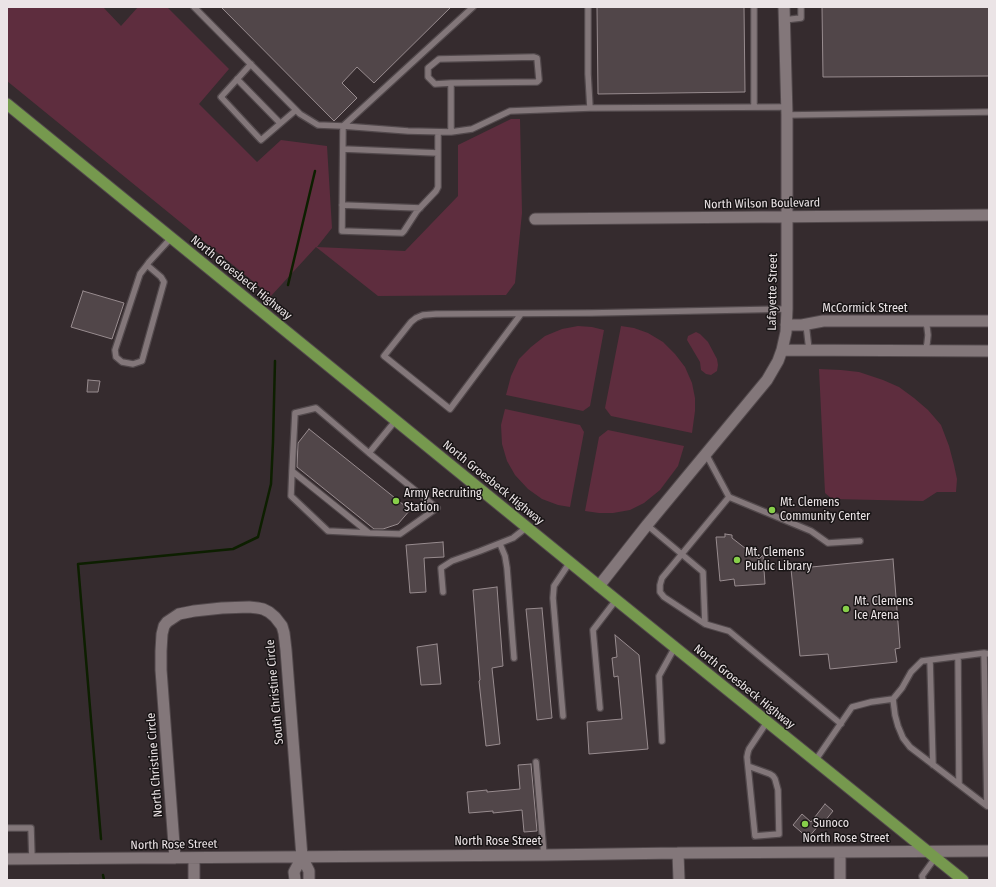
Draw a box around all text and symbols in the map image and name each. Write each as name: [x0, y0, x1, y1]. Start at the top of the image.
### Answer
street label: North Wilson Boulevard: [704, 196, 820, 212]
street label: North Groesbeck Highway: [188, 233, 294, 323]
street label: Lafayette Street: [765, 253, 781, 331]
street label: McCormick Street: [822, 302, 908, 316]
street label: North Groesbeck Highway: [440, 438, 546, 528]
place label: Army Recruiting Station: [404, 487, 482, 515]
marker: Army Recruiting Station: [391, 496, 401, 506]
place label: Mt. Clemens Community Center: [780, 496, 870, 524]
marker: Mt. Clemens Community Center: [767, 505, 777, 515]
place label: Mt. Clemens Public Library: [745, 546, 812, 574]
marker: Mt. Clemens Public Library: [732, 555, 742, 565]
place label: Mt. Clemens Ice Arena: [854, 595, 913, 623]
marker: Mt. Clemens Ice Arena: [841, 604, 851, 614]
street label: South Christine Circle: [263, 639, 287, 745]
street label: North Groesbeck Highway: [691, 642, 797, 732]
street label: North Christine Circle: [144, 712, 166, 818]
place label: Sunoco: [813, 817, 849, 831]
marker: Sunoco: [800, 819, 810, 829]
street label: North Rose Street: [803, 832, 889, 846]
street label: North Rose Street: [455, 835, 541, 849]
street label: North Rose Street: [130, 837, 218, 853]

